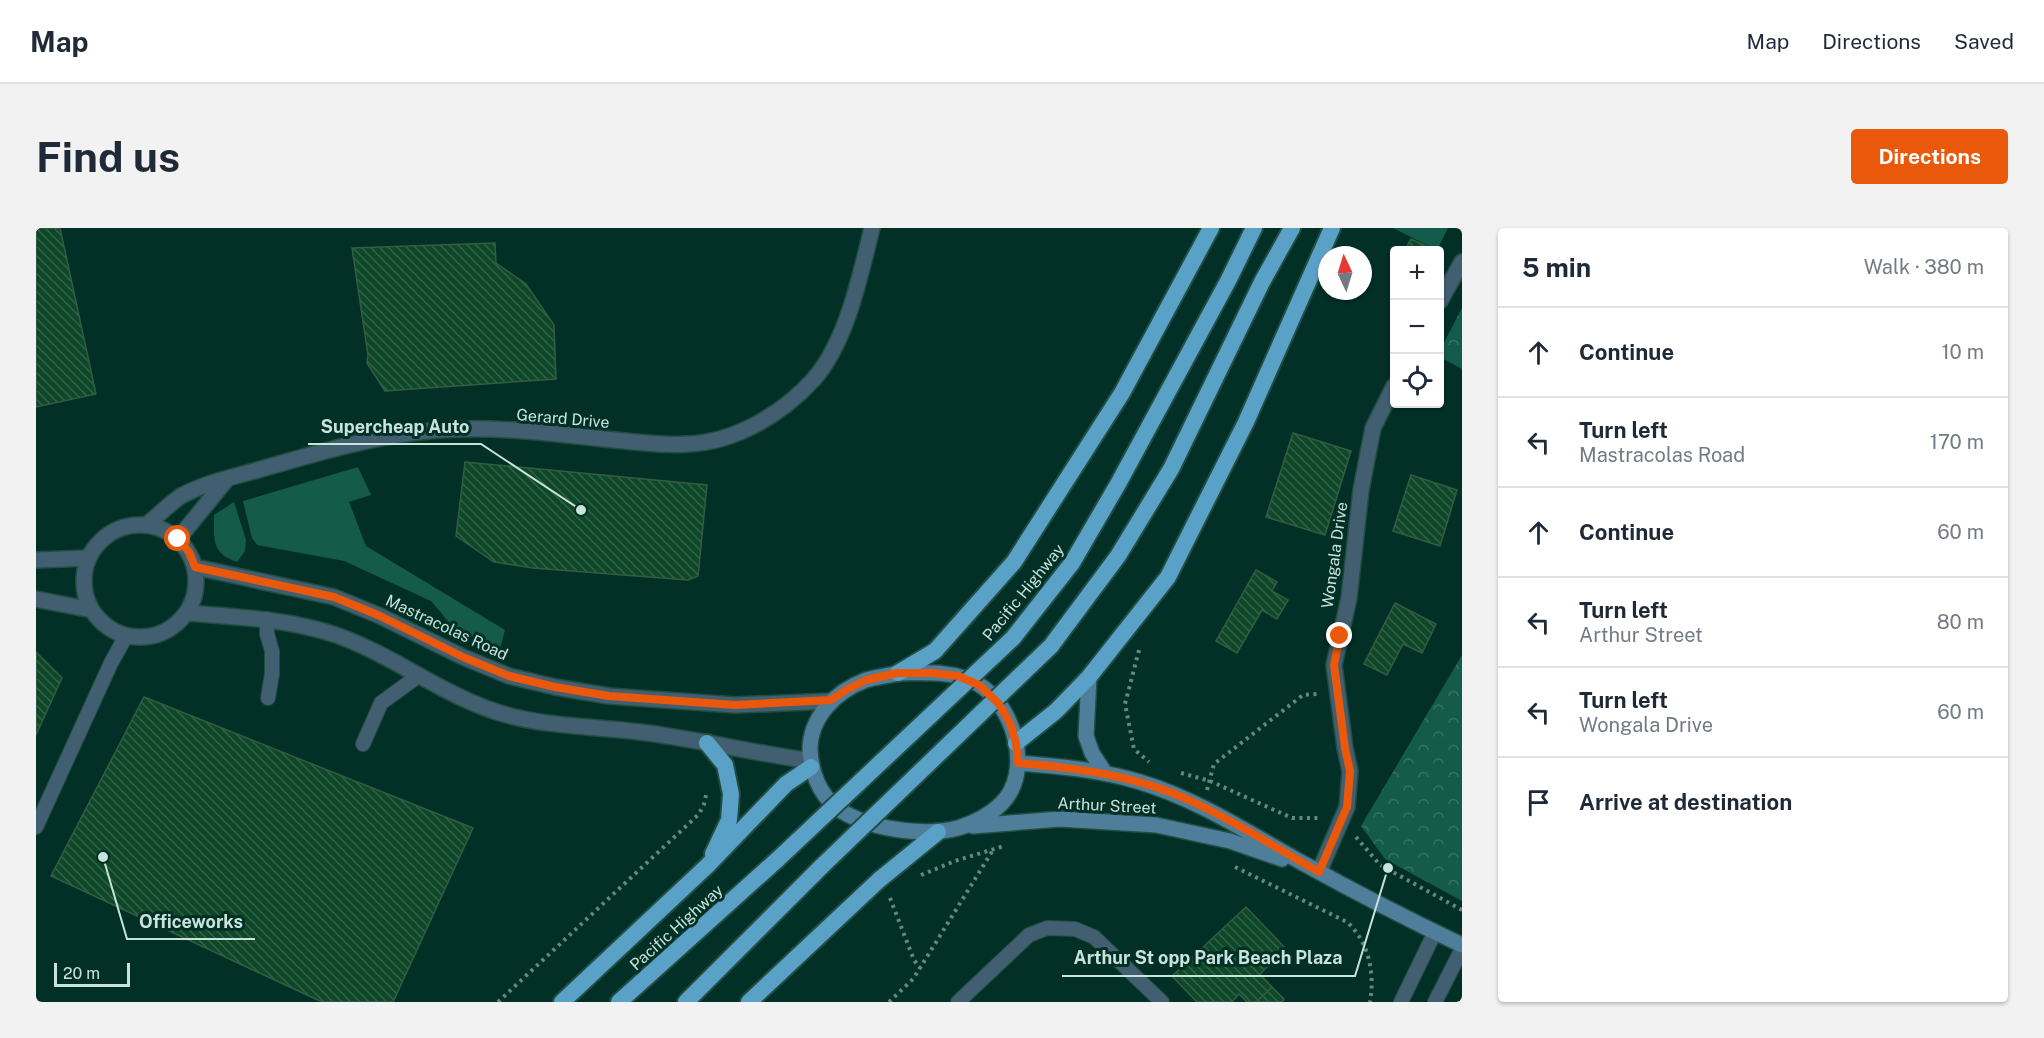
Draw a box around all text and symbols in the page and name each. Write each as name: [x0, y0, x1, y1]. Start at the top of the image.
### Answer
text: Map: [30, 25, 89, 58]
text: Map: [1747, 29, 1789, 54]
text: Directions: [1822, 29, 1921, 54]
text: Saved: [1954, 29, 2014, 54]
button: Directions: [1851, 129, 2008, 184]
text: Find us: [36, 132, 180, 181]
north arrow: [1318, 246, 1372, 300]
map controls: [1390, 246, 1444, 408]
button: +: [1390, 246, 1444, 300]
text: 5 min: [1522, 252, 1591, 283]
text: Walk · 380 m: [1864, 255, 1984, 279]
button: −: [1390, 300, 1444, 354]
icon: ahead: [1522, 336, 1555, 369]
text: Continue: [1579, 339, 1674, 365]
text: 10 m: [1941, 340, 1984, 364]
button: locate: [1390, 354, 1444, 408]
street label: Gerard Drive: [516, 405, 610, 432]
callout: Supercheap Auto: [308, 408, 481, 444]
text: Supercheap Auto: [321, 416, 469, 437]
text: Turn left: [1579, 417, 1668, 443]
icon: left: [1522, 426, 1555, 459]
text: 170 m: [1930, 430, 1984, 454]
text: Mastracolas Road: [1579, 443, 1745, 467]
street label: Wongala Drive: [1318, 501, 1351, 609]
icon: ahead: [1522, 516, 1555, 549]
text: Continue: [1579, 519, 1674, 545]
text: 60 m: [1937, 520, 1984, 544]
route start: [164, 525, 190, 551]
street label: Pacific Highway: [979, 540, 1068, 644]
street label: Mastracolas Road: [383, 591, 511, 664]
text: Turn left: [1579, 597, 1668, 623]
icon: left: [1522, 606, 1555, 639]
text: 80 m: [1937, 610, 1984, 634]
route end: [1326, 622, 1352, 648]
text: Arthur Street: [1579, 623, 1703, 647]
text: Turn left: [1579, 687, 1668, 713]
icon: left: [1522, 696, 1555, 729]
text: 60 m: [1937, 700, 1984, 724]
text: Wongala Drive: [1579, 713, 1713, 737]
icon: arrive: [1522, 786, 1555, 819]
text: Arrive at destination: [1579, 789, 1792, 815]
street label: Arthur Street: [1057, 793, 1157, 818]
street label: Pacific Highway: [626, 880, 727, 974]
callout: Officeworks: [127, 903, 255, 939]
text: Officeworks: [139, 911, 243, 932]
callout: Arthur St opp Park Beach Plaza: [1062, 940, 1355, 976]
text: Arthur St opp Park Beach Plaza: [1074, 947, 1342, 968]
scale bar: [54, 960, 130, 988]
text: 20 m: [63, 964, 100, 983]

